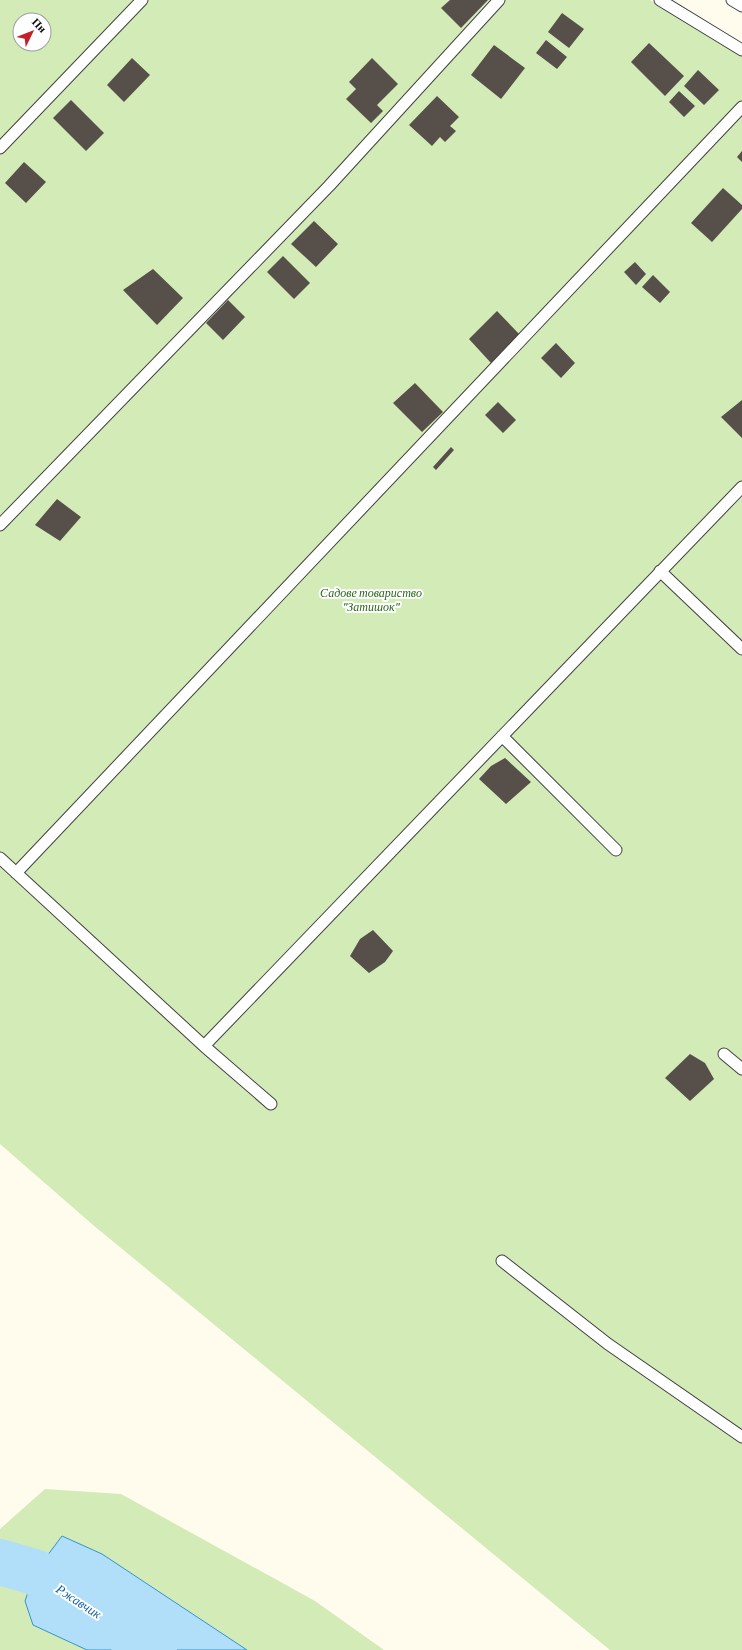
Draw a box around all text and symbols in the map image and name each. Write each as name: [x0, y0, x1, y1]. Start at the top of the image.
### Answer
north arrow: [12, 12, 52, 52]
text: Пн: [30, 16, 49, 35]
park label: Садове товариство "Затишок": [320, 586, 422, 614]
water label: Ржавчик: [53, 1581, 105, 1622]

